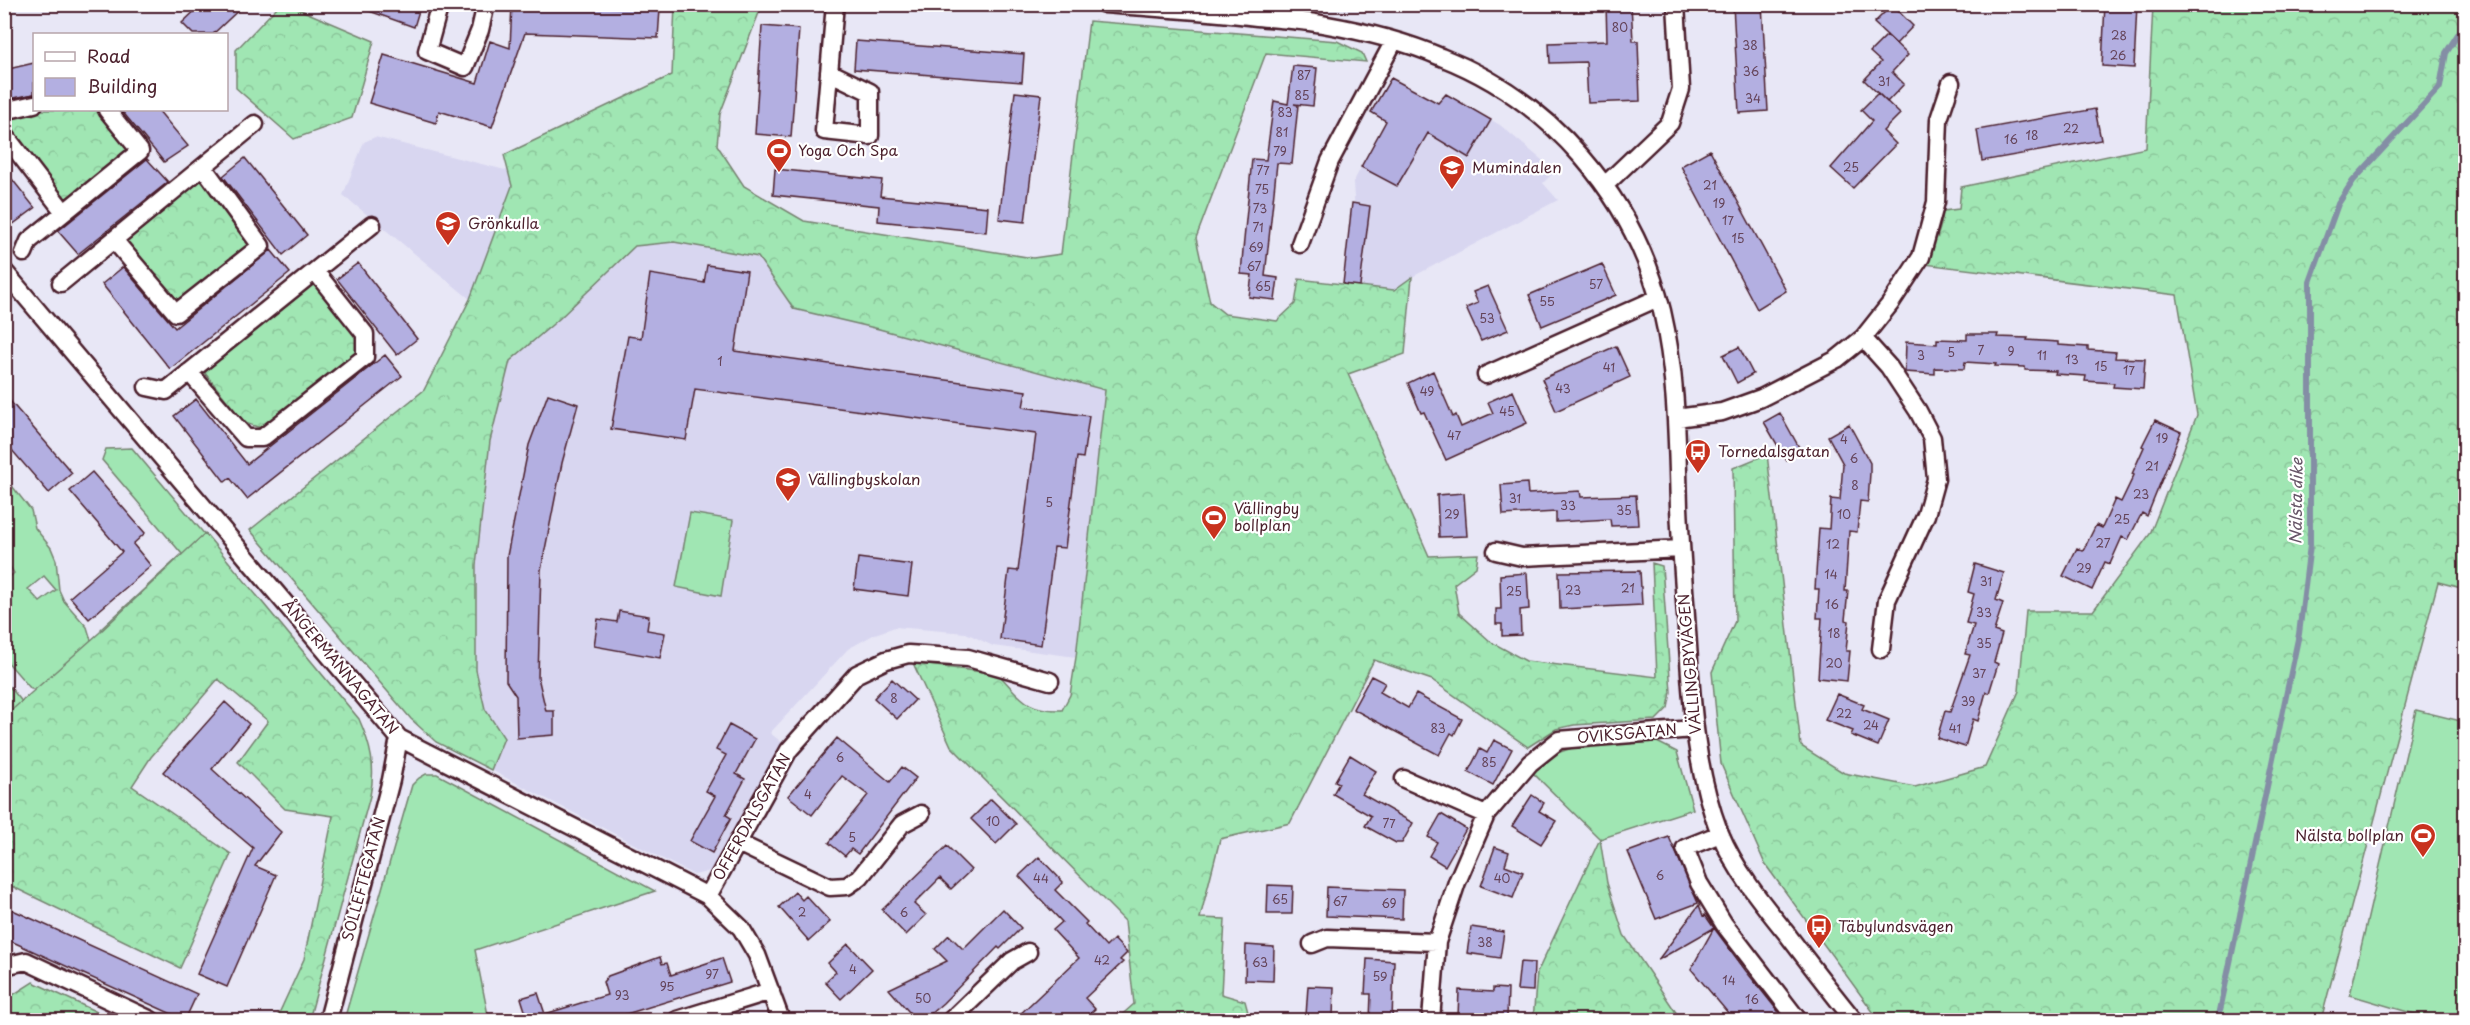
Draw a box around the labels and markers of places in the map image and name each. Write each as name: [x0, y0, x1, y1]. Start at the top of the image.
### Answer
sports icon: Yoga Och Spa: [764, 136, 794, 174]
place label: Yoga Och Spa: [798, 138, 898, 161]
school or university icon: Mumindalen: [1437, 153, 1467, 191]
place label: Mumindalen: [1472, 155, 1562, 178]
school or university icon: Grönkulla: [433, 209, 463, 247]
place label: Grönkulla: [468, 211, 539, 234]
bus stop icon: Tornedalsgatan: [1683, 437, 1713, 475]
place label: Tornedalsgatan: [1718, 439, 1830, 462]
school or university icon: Vällingbyskolan: [773, 465, 803, 503]
place label: Vällingbyskolan: [808, 467, 920, 490]
place label: Vällingby bollplan: [1234, 496, 1299, 536]
sports icon: Vällingby bollplan: [1199, 503, 1229, 541]
sports icon: Nälsta bollplan: [2408, 821, 2438, 859]
place label: Nälsta bollplan: [2295, 823, 2404, 846]
bus stop icon: Täbylundsvägen: [1804, 912, 1834, 950]
place label: Täbylundsvägen: [1838, 914, 1954, 937]

